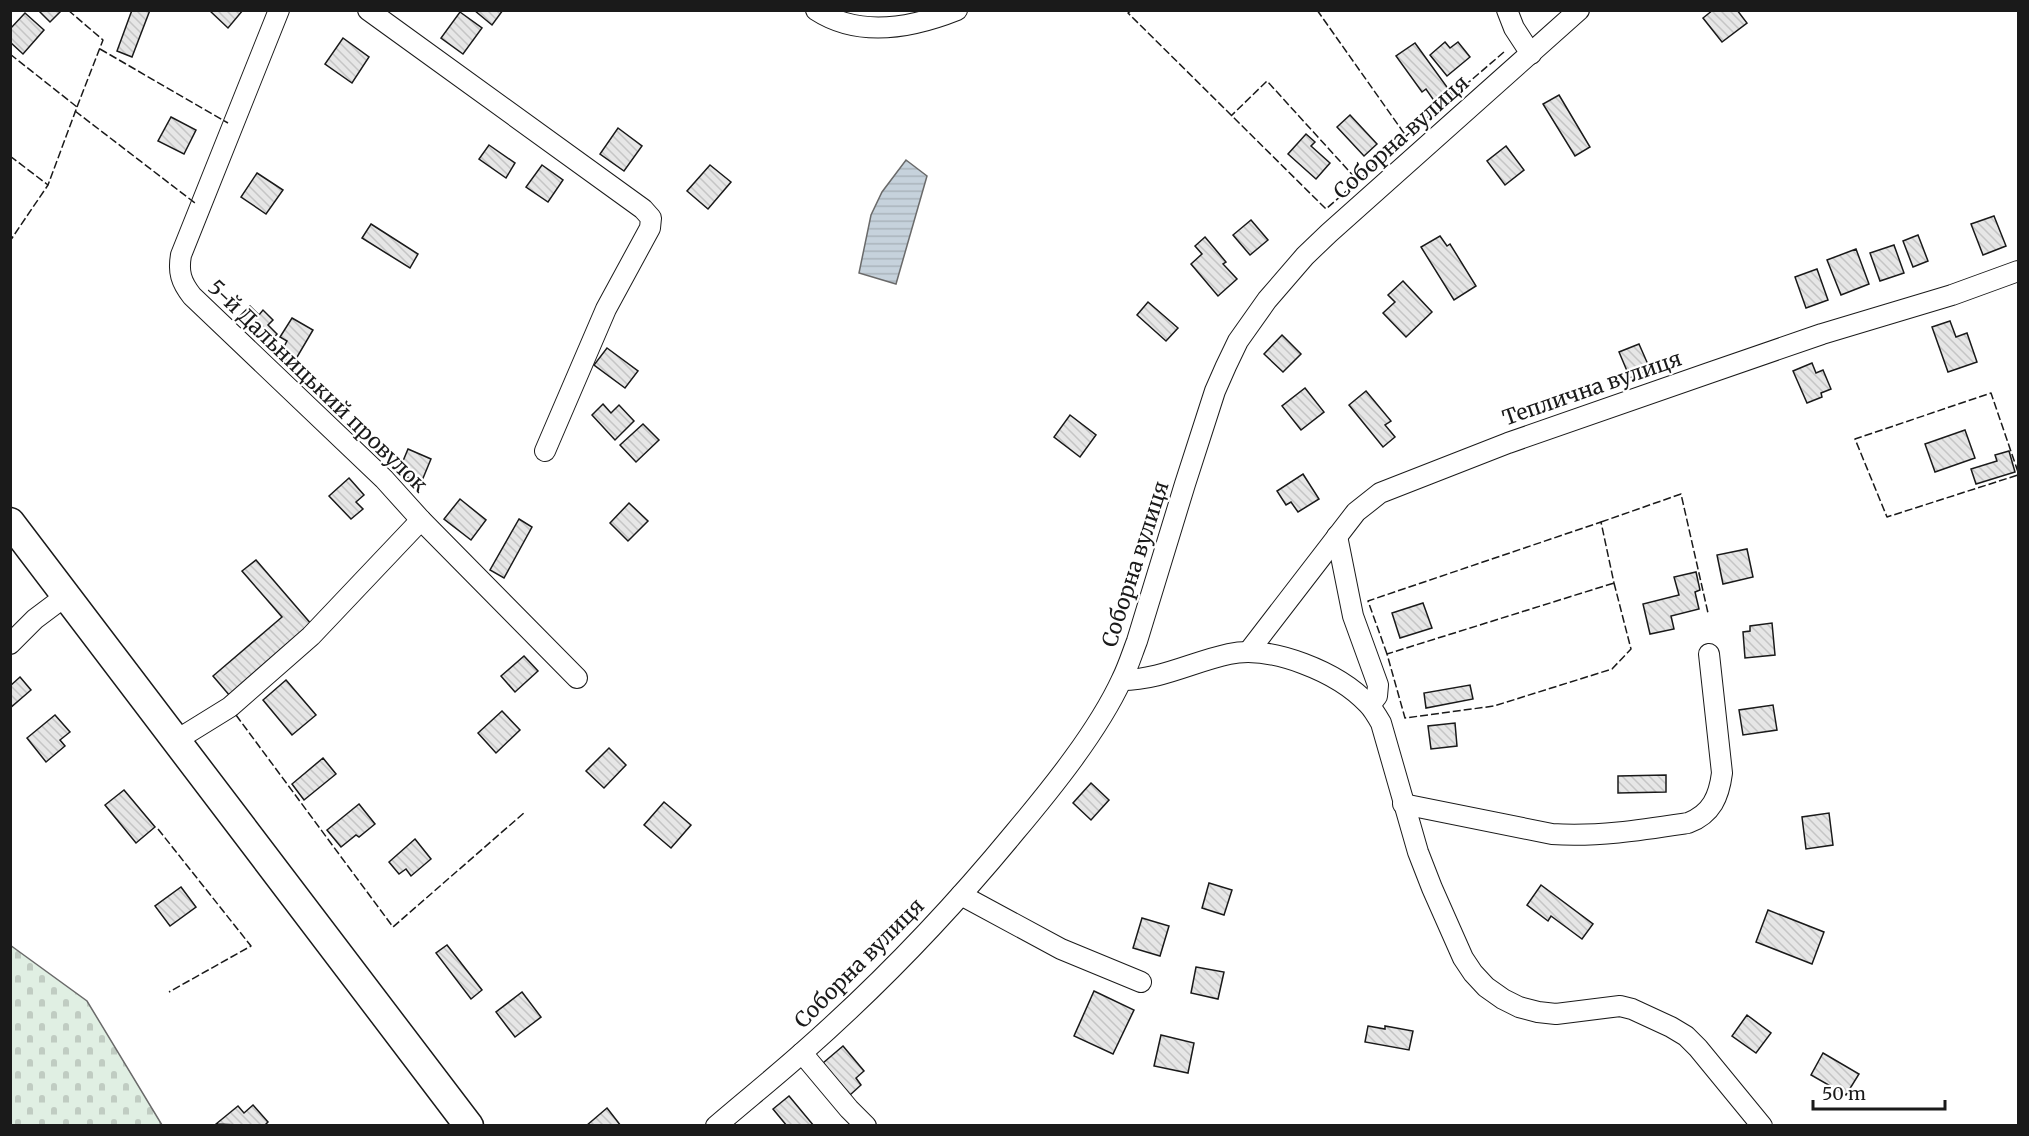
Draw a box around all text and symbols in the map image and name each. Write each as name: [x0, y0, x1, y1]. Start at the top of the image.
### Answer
street label: Соборна вулиця: [1328, 69, 1474, 205]
street label: 5-й Дальницький провулок: [203, 274, 433, 498]
street label: Теплична вулиця: [1499, 345, 1685, 431]
street label: Соборна вулиця: [1095, 478, 1175, 650]
street label: Соборна вулиця: [788, 892, 930, 1034]
scale bar: [1813, 1073, 1945, 1111]
text: 50 m: [1822, 1082, 1866, 1105]

